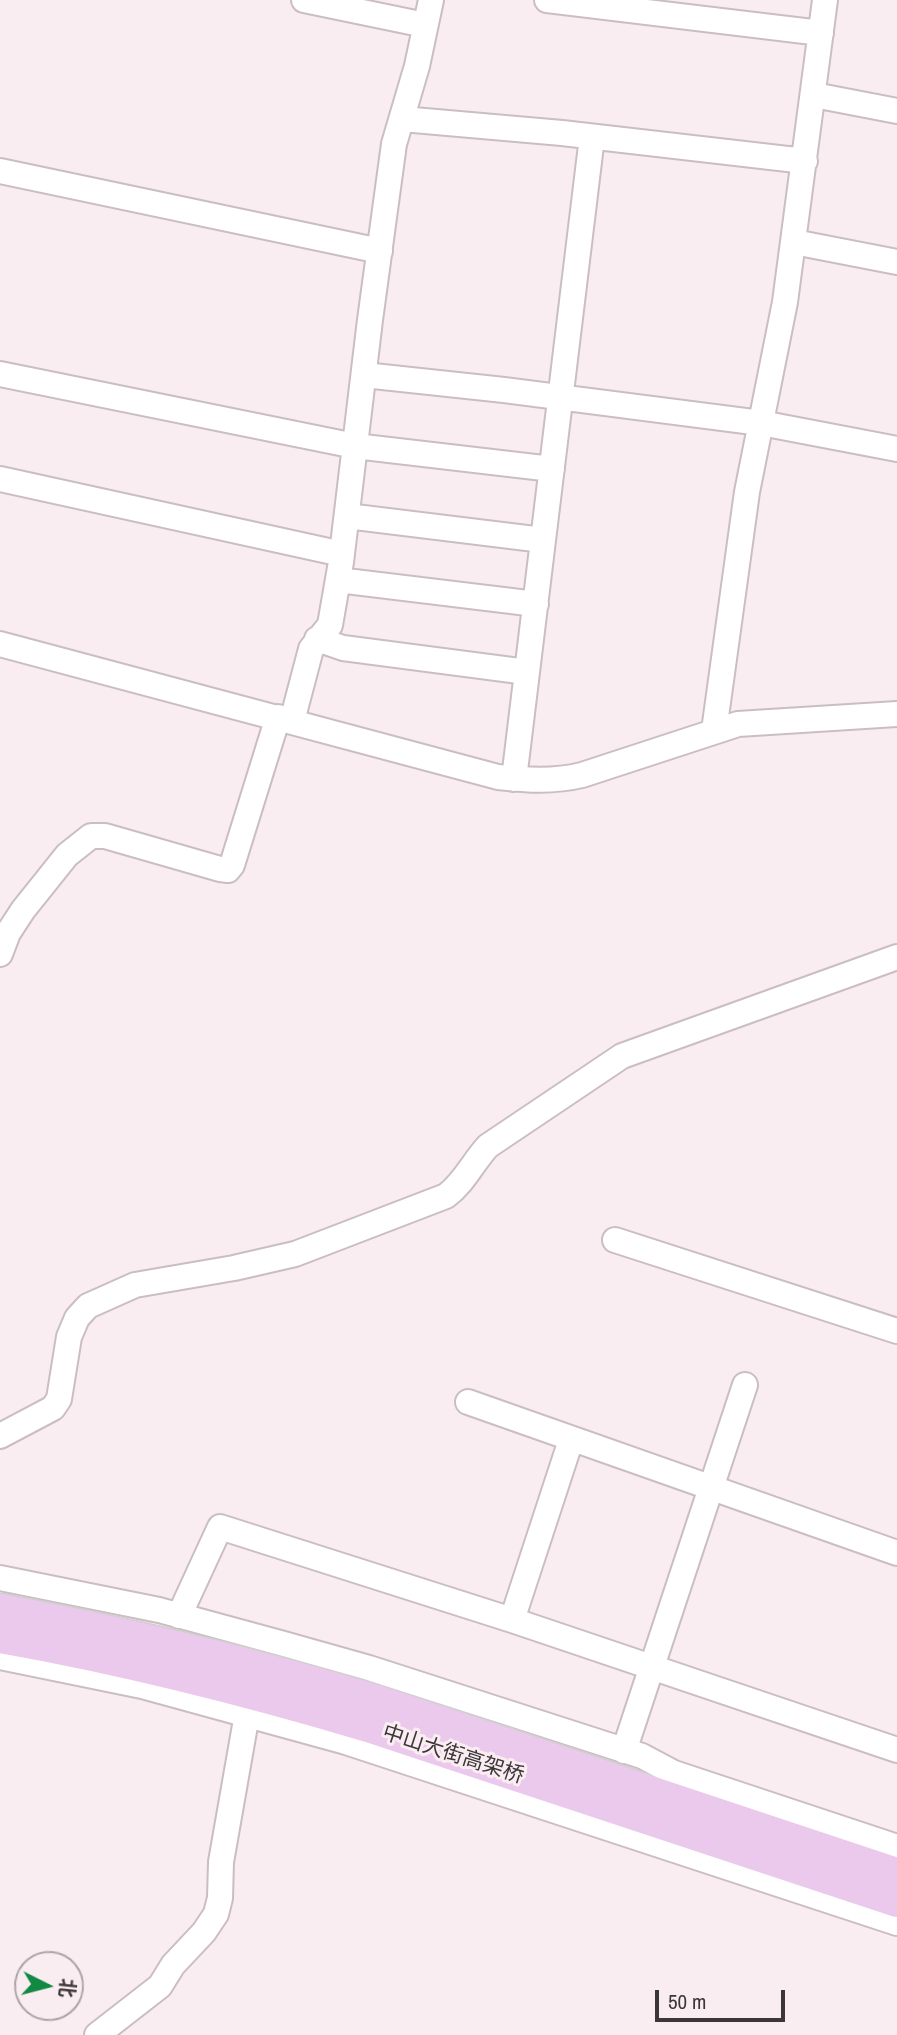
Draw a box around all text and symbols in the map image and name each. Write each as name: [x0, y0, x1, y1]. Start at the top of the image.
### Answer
street label: 中山大街高架桥: [379, 1720, 527, 1790]
north arrow: [14, 1951, 84, 2021]
scale bar: [659, 1976, 788, 2020]
text: 北: [54, 1977, 82, 1999]
text: 50 m: [668, 1987, 706, 2016]

